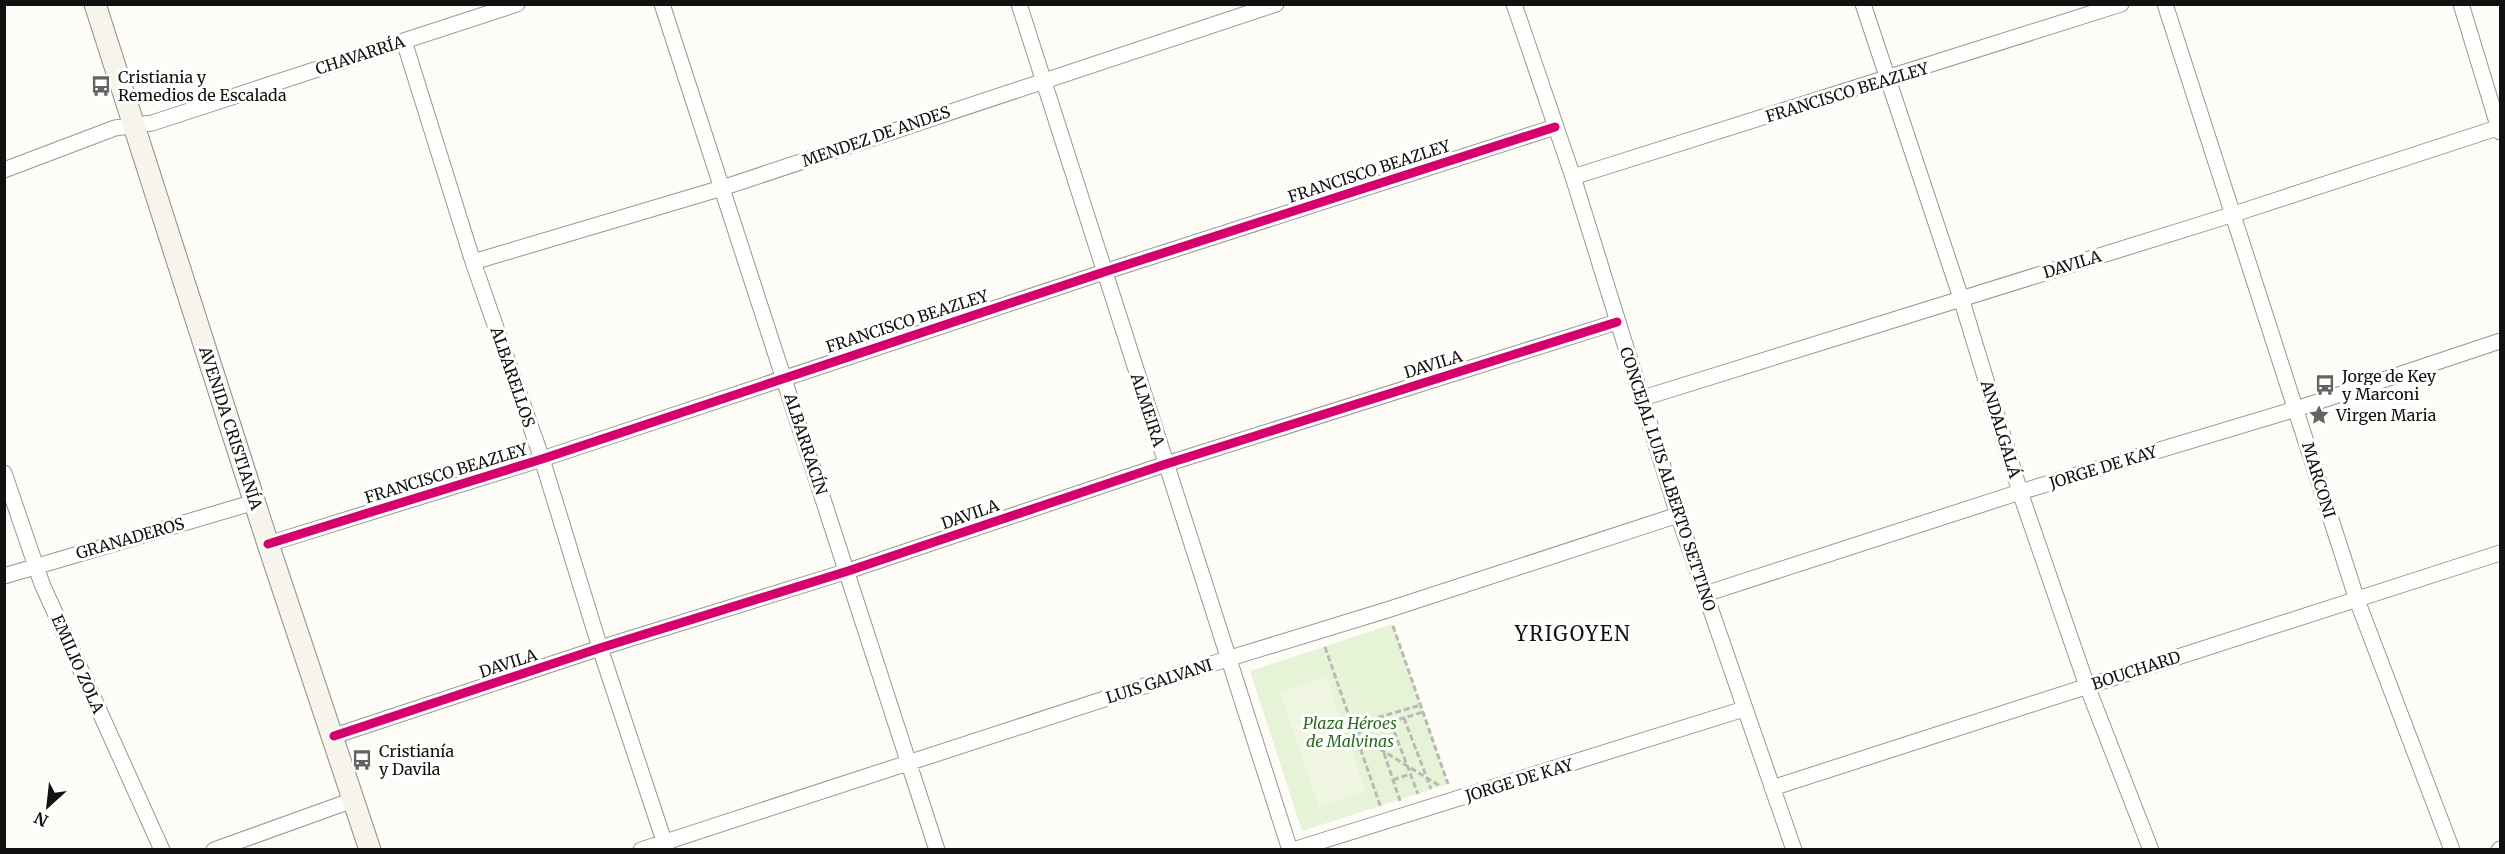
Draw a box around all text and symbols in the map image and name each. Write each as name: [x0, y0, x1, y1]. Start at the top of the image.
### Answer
street label: CHAVARRÍA: [313, 31, 408, 79]
street label: FRANCISCO BEAZLEY: [1763, 57, 1932, 126]
place label: Cristiania y Remedios de Escalada: [118, 67, 287, 105]
bus stop icon: Cristiania y Remedios de Escalada: [89, 74, 113, 98]
street label: MENDEZ DE ANDES: [799, 101, 953, 171]
street label: FRANCISCO BEAZLEY: [1285, 135, 1453, 207]
street label: DAVILA: [2041, 245, 2104, 282]
street label: FRANCISCO BEAZLEY: [823, 285, 991, 357]
street label: ALBARELLOS: [486, 323, 540, 430]
street label: AVENIDA CRISTIANÍA: [195, 343, 267, 513]
street label: CONCEJAL LUIS ALBERTO SETTINO: [1616, 344, 1720, 614]
street label: DAVILA: [1402, 345, 1465, 382]
place label: Jorge de Key y Marconi: [2341, 366, 2437, 404]
street label: ALMEIRA: [1126, 370, 1170, 450]
bus stop icon: Jorge de Key y Marconi: [2313, 373, 2337, 397]
street label: ANDALGALÁ: [1976, 377, 2026, 481]
street label: ALBARRACÍN: [780, 390, 832, 498]
place icon: Virgen Maria: [2307, 403, 2331, 427]
place label: Virgen Maria: [2335, 405, 2437, 425]
street label: FRANCISCO BEAZLEY: [362, 438, 531, 507]
street label: MARCONI: [2298, 440, 2340, 520]
street label: JORGE DE KAY: [2046, 441, 2160, 493]
street label: DAVILA: [938, 495, 1002, 533]
street label: GRANADEROS: [74, 513, 186, 563]
street label: EMILIO ZOLA: [47, 612, 109, 717]
district label: YRIGOYEN: [1514, 621, 1631, 646]
street label: DAVILA: [476, 644, 540, 682]
street label: BOUCHARD: [2089, 646, 2183, 694]
street label: LUIS GALVANI: [1103, 654, 1215, 708]
park label: Plaza Héroes de Malvinas: [1303, 713, 1397, 751]
place label: Cristianía y Davila: [379, 741, 454, 779]
bus stop icon: Cristianía y Davila: [350, 748, 374, 772]
street label: JORGE DE KAY: [1462, 754, 1576, 806]
north arrow: [18, 776, 78, 836]
text: N: [31, 807, 51, 831]

